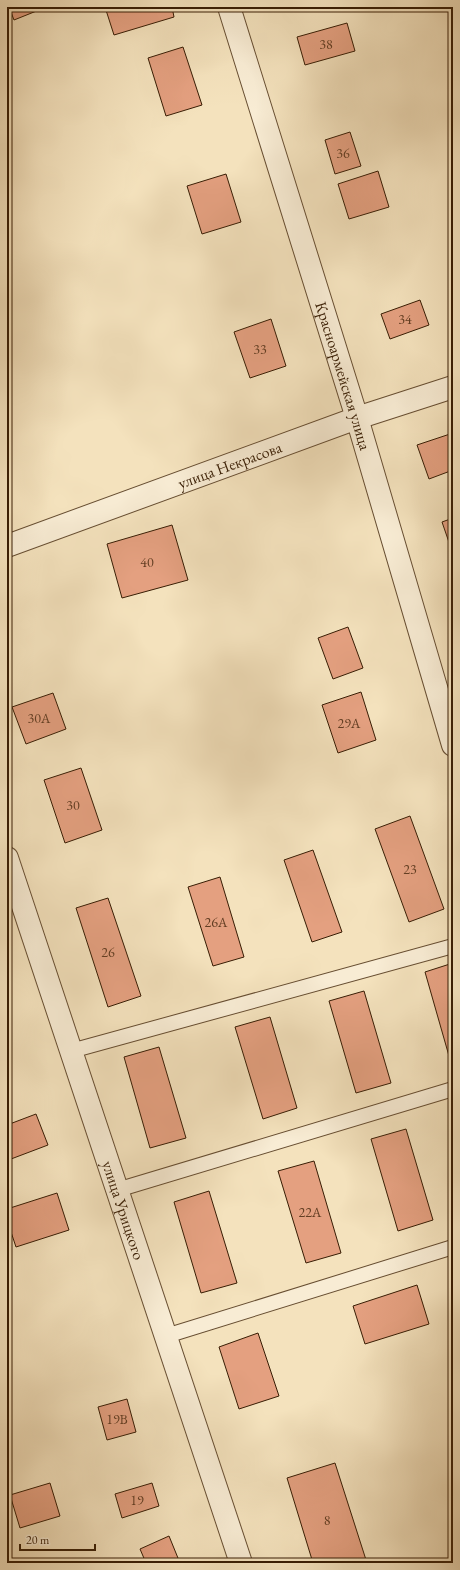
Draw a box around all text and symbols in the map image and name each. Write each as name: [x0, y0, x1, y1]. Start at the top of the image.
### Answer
house number: 38: [319, 35, 333, 53]
house number: 36: [336, 144, 350, 162]
street label: Красноармейская улица: [310, 299, 376, 453]
house number: 34: [398, 310, 412, 328]
house number: 33: [253, 340, 267, 358]
street label: улица Некрасова: [175, 436, 285, 494]
house number: 40: [140, 553, 154, 571]
house number: 30А: [27, 709, 51, 727]
house number: 29А: [337, 714, 361, 732]
house number: 30: [66, 796, 80, 814]
house number: 23: [403, 860, 417, 878]
house number: 26А: [204, 913, 228, 931]
house number: 26: [101, 943, 115, 961]
street label: улица Урицкого: [97, 1158, 150, 1263]
house number: 22А: [298, 1203, 322, 1221]
house number: 19В: [106, 1410, 128, 1428]
house number: 19: [130, 1491, 144, 1509]
house number: 8: [324, 1511, 331, 1529]
scale bar: [20, 1526, 95, 1552]
text: 20 m: [26, 1532, 50, 1548]

